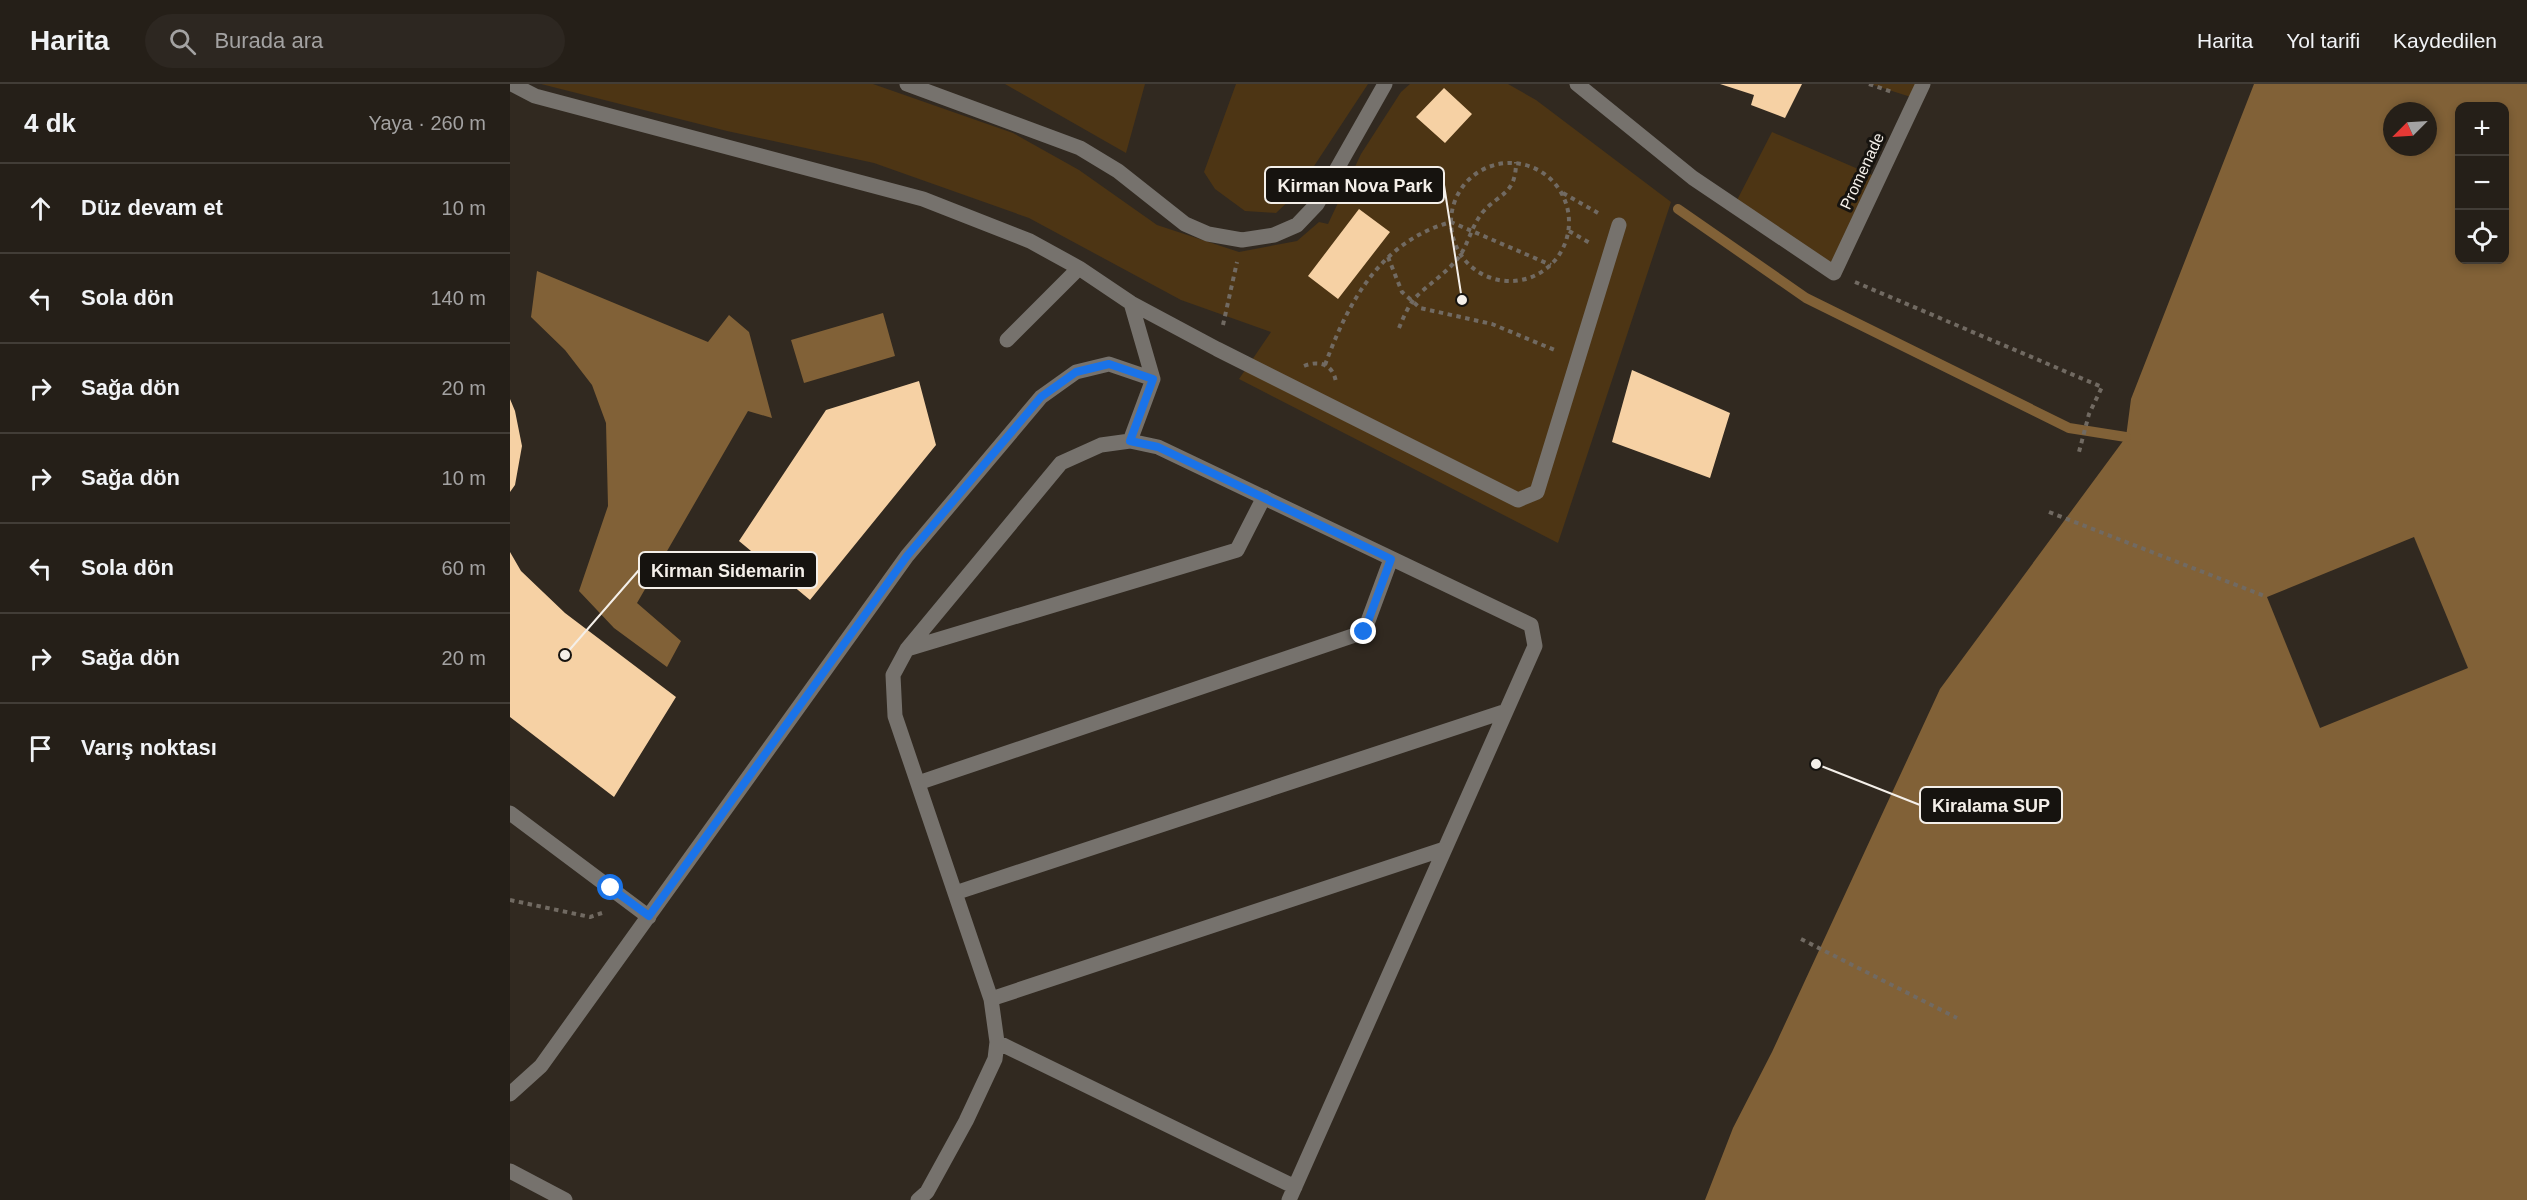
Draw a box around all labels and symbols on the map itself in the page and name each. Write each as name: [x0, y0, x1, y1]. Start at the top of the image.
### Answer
north arrow: [2383, 102, 2437, 156]
street label: Promenade: [1837, 130, 1887, 212]
callout: Kirman Nova Park: [1265, 167, 1444, 203]
text: Kirman Nova Park: [1277, 176, 1434, 196]
callout: Kirman Sidemarin: [639, 552, 817, 588]
text: Kirman Sidemarin: [651, 561, 805, 581]
route end: [1350, 618, 1376, 644]
callout: Kiralama SUP: [1920, 787, 2062, 823]
text: Kiralama SUP: [1932, 796, 2050, 816]
route start: [597, 874, 623, 900]

